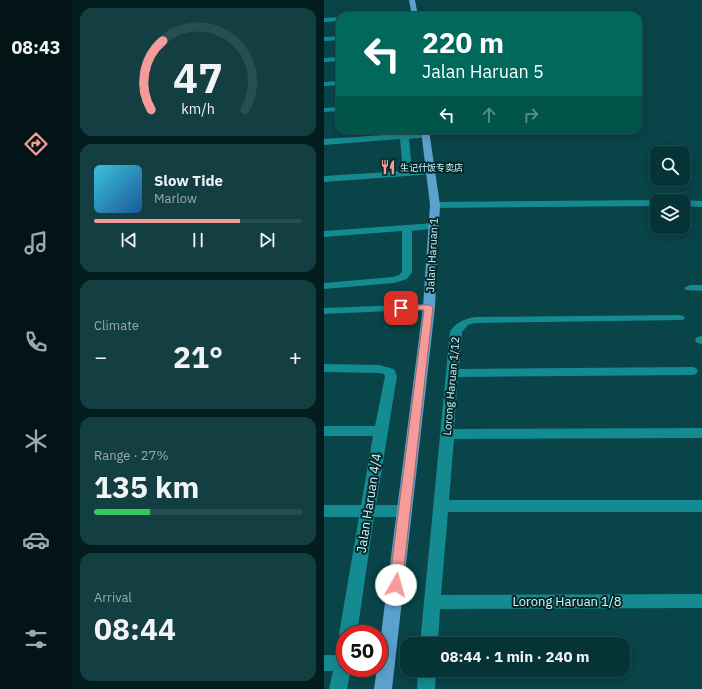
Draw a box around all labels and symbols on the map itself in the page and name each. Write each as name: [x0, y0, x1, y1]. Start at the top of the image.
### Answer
restaurant icon: 生记什饭专卖店: [379, 158, 397, 176]
place label: 生记什饭专卖店: [400, 162, 463, 173]
street label: Jalan Haruan 1: [423, 217, 441, 293]
pin: [384, 291, 418, 325]
street label: Lorong Haruan 1/12: [440, 336, 462, 436]
street label: Jalan Haruan 4/4: [353, 452, 385, 554]
position arrow: [375, 564, 417, 606]
street label: Lorong Haruan 1/8: [512, 593, 622, 610]
speed limit sign: 50: [336, 625, 388, 677]

